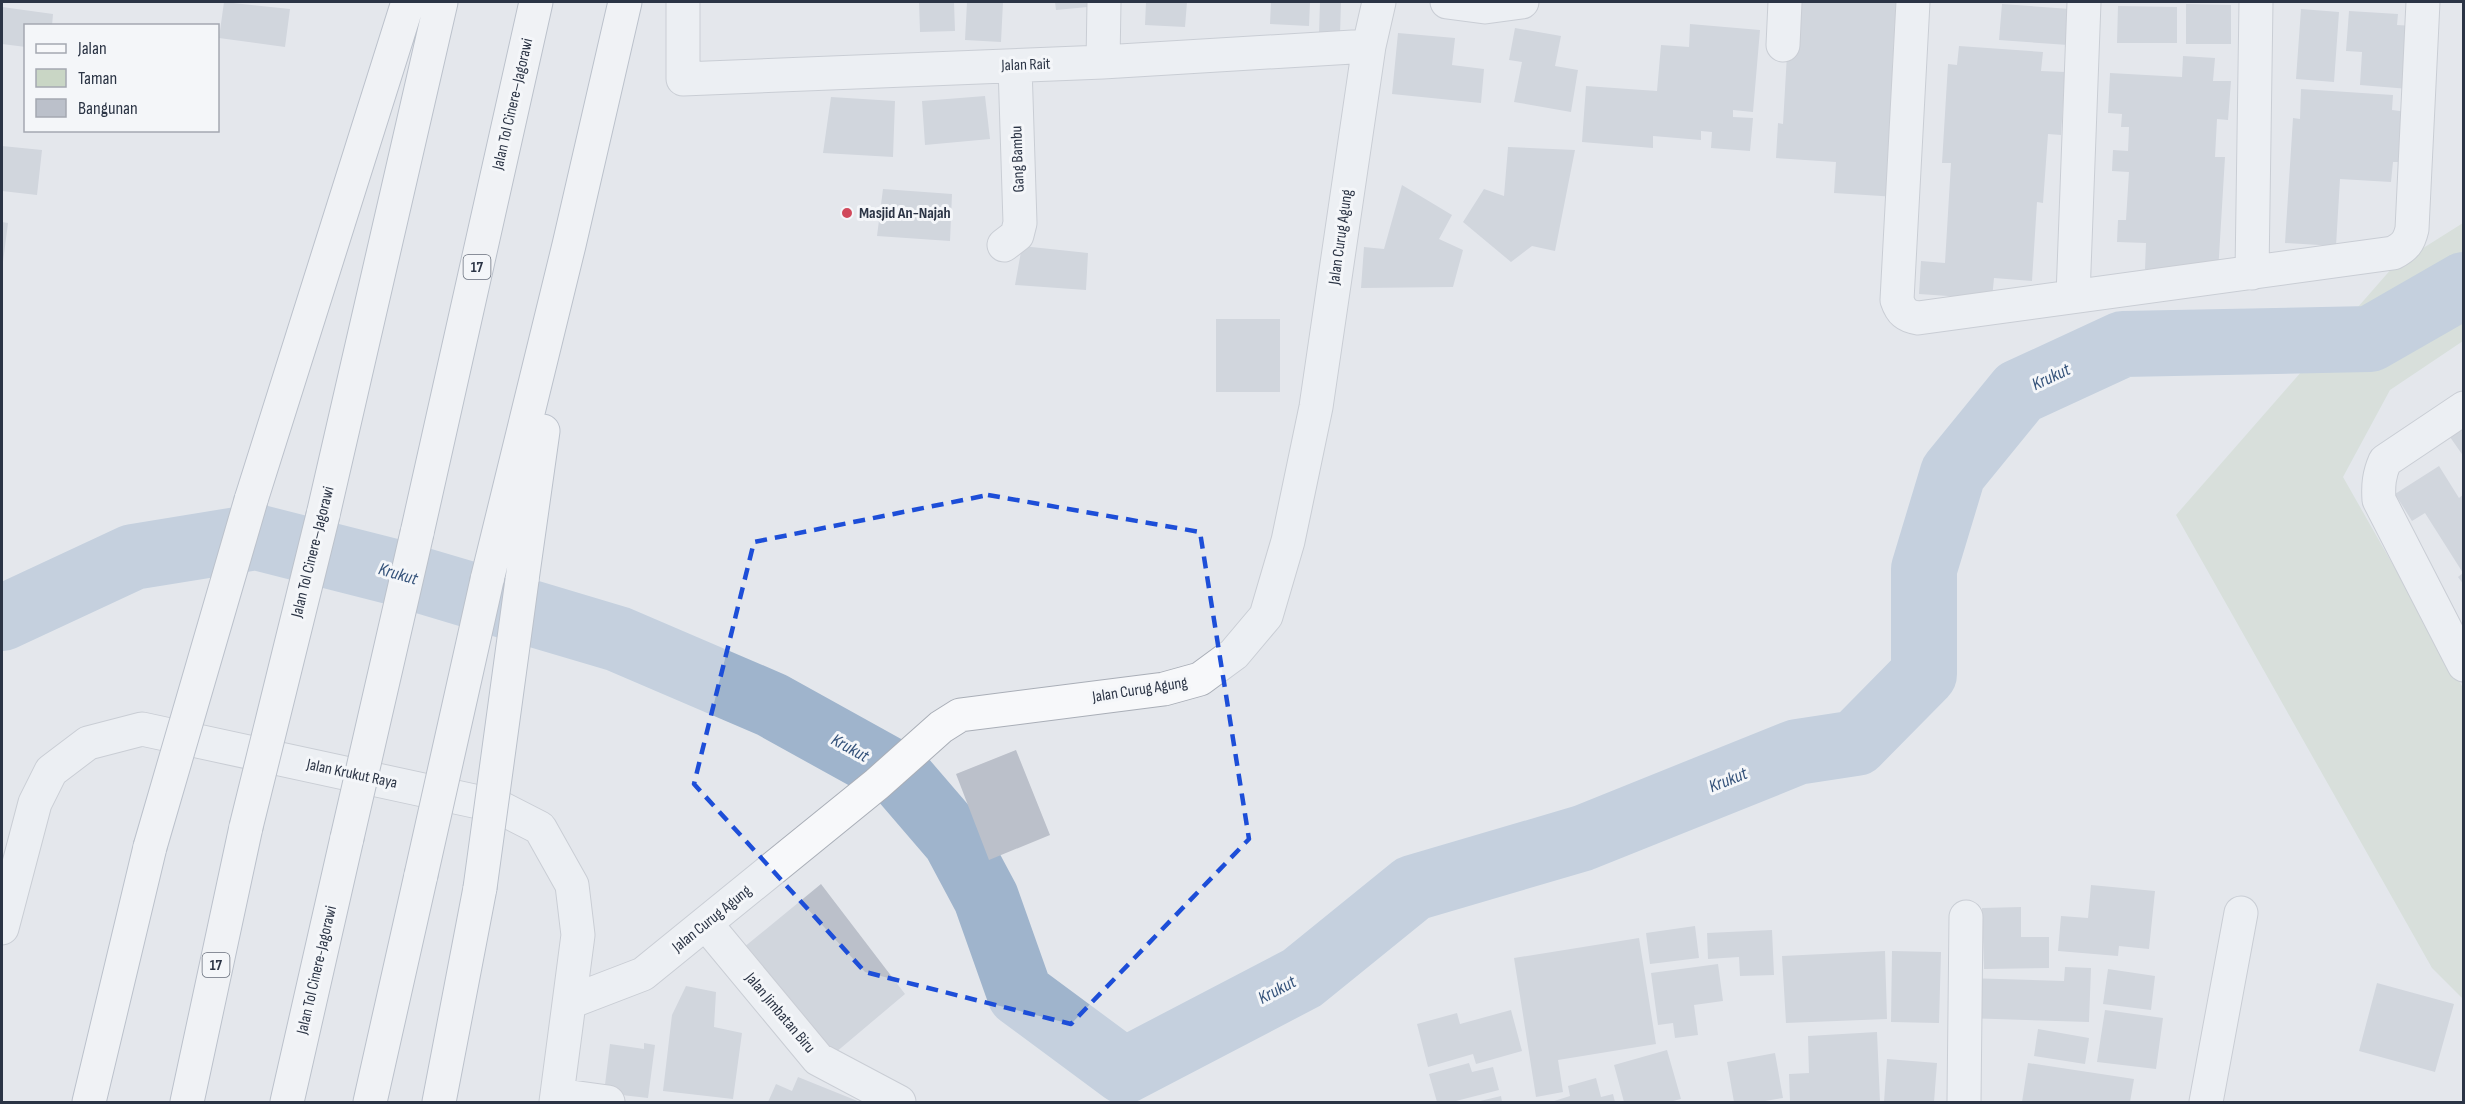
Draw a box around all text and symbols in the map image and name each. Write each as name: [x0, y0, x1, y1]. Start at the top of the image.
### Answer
legend: [24, 24, 219, 132]
street label: Jalan Tol Cinere–Jagorawi: [488, 36, 537, 173]
text: Jalan: [77, 38, 107, 59]
street label: Jalan Rait: [1000, 55, 1051, 75]
text: Taman: [78, 68, 117, 89]
text: Bangunan: [78, 98, 138, 119]
street label: Gang Bambu: [1007, 125, 1029, 193]
street label: Jalan Curug Agung: [1325, 188, 1357, 287]
place label: Masjid An-Najah: [859, 204, 951, 223]
marker: Masjid An-Najah: [840, 206, 854, 220]
road number: 17: [464, 255, 490, 279]
water label: Krukut: [2029, 359, 2074, 395]
street label: Jalan Tol Cinere–Jagorawi: [287, 485, 338, 620]
water label: Krukut: [376, 558, 421, 590]
street label: Jalan Curug Agung: [1090, 673, 1189, 707]
water label: Krukut: [828, 729, 873, 767]
street label: Jalan Krukut Raya: [304, 755, 399, 793]
water label: Krukut: [1706, 763, 1751, 797]
street label: Jalan Curug Agung: [668, 881, 755, 957]
street label: Jalan Tol Cinere-Jagorawi: [293, 904, 341, 1037]
road number: 17: [202, 953, 230, 977]
street label: Jalan Jimbatan Biru: [740, 968, 819, 1057]
water label: Krukut: [1255, 971, 1300, 1009]

